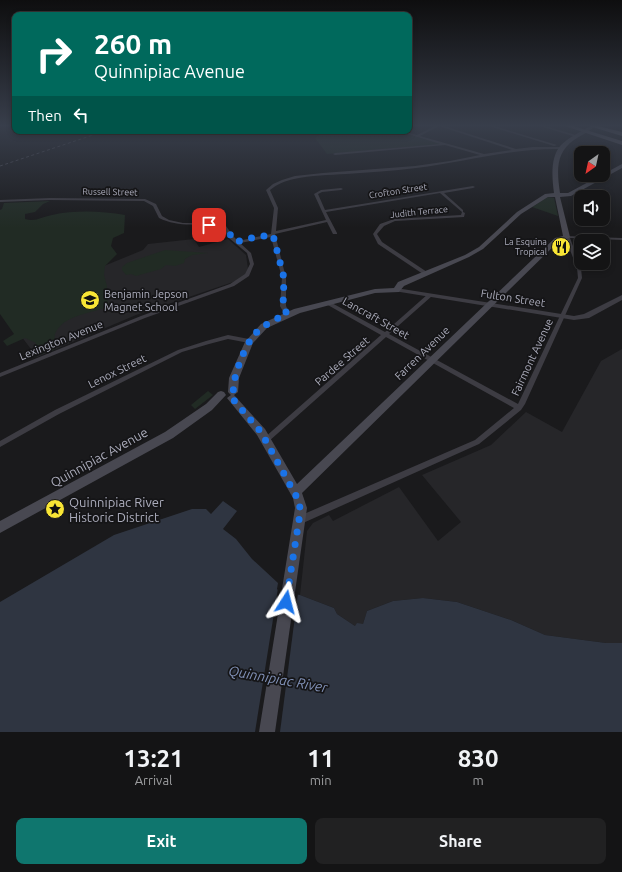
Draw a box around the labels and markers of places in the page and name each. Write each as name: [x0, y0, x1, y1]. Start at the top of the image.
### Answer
pin: [192, 208, 226, 242]
restaurant icon: La Esquina Tropical: [550, 236, 572, 258]
place label: La Esquina Tropical: [504, 237, 548, 257]
place label: Benjamin Jepson Magnet School: [104, 288, 188, 313]
school or university icon: Benjamin Jepson Magnet School: [79, 289, 101, 311]
place label: Quinnipiac River Historic District: [69, 495, 164, 524]
place icon: Quinnipiac River Historic District: [44, 498, 66, 520]

